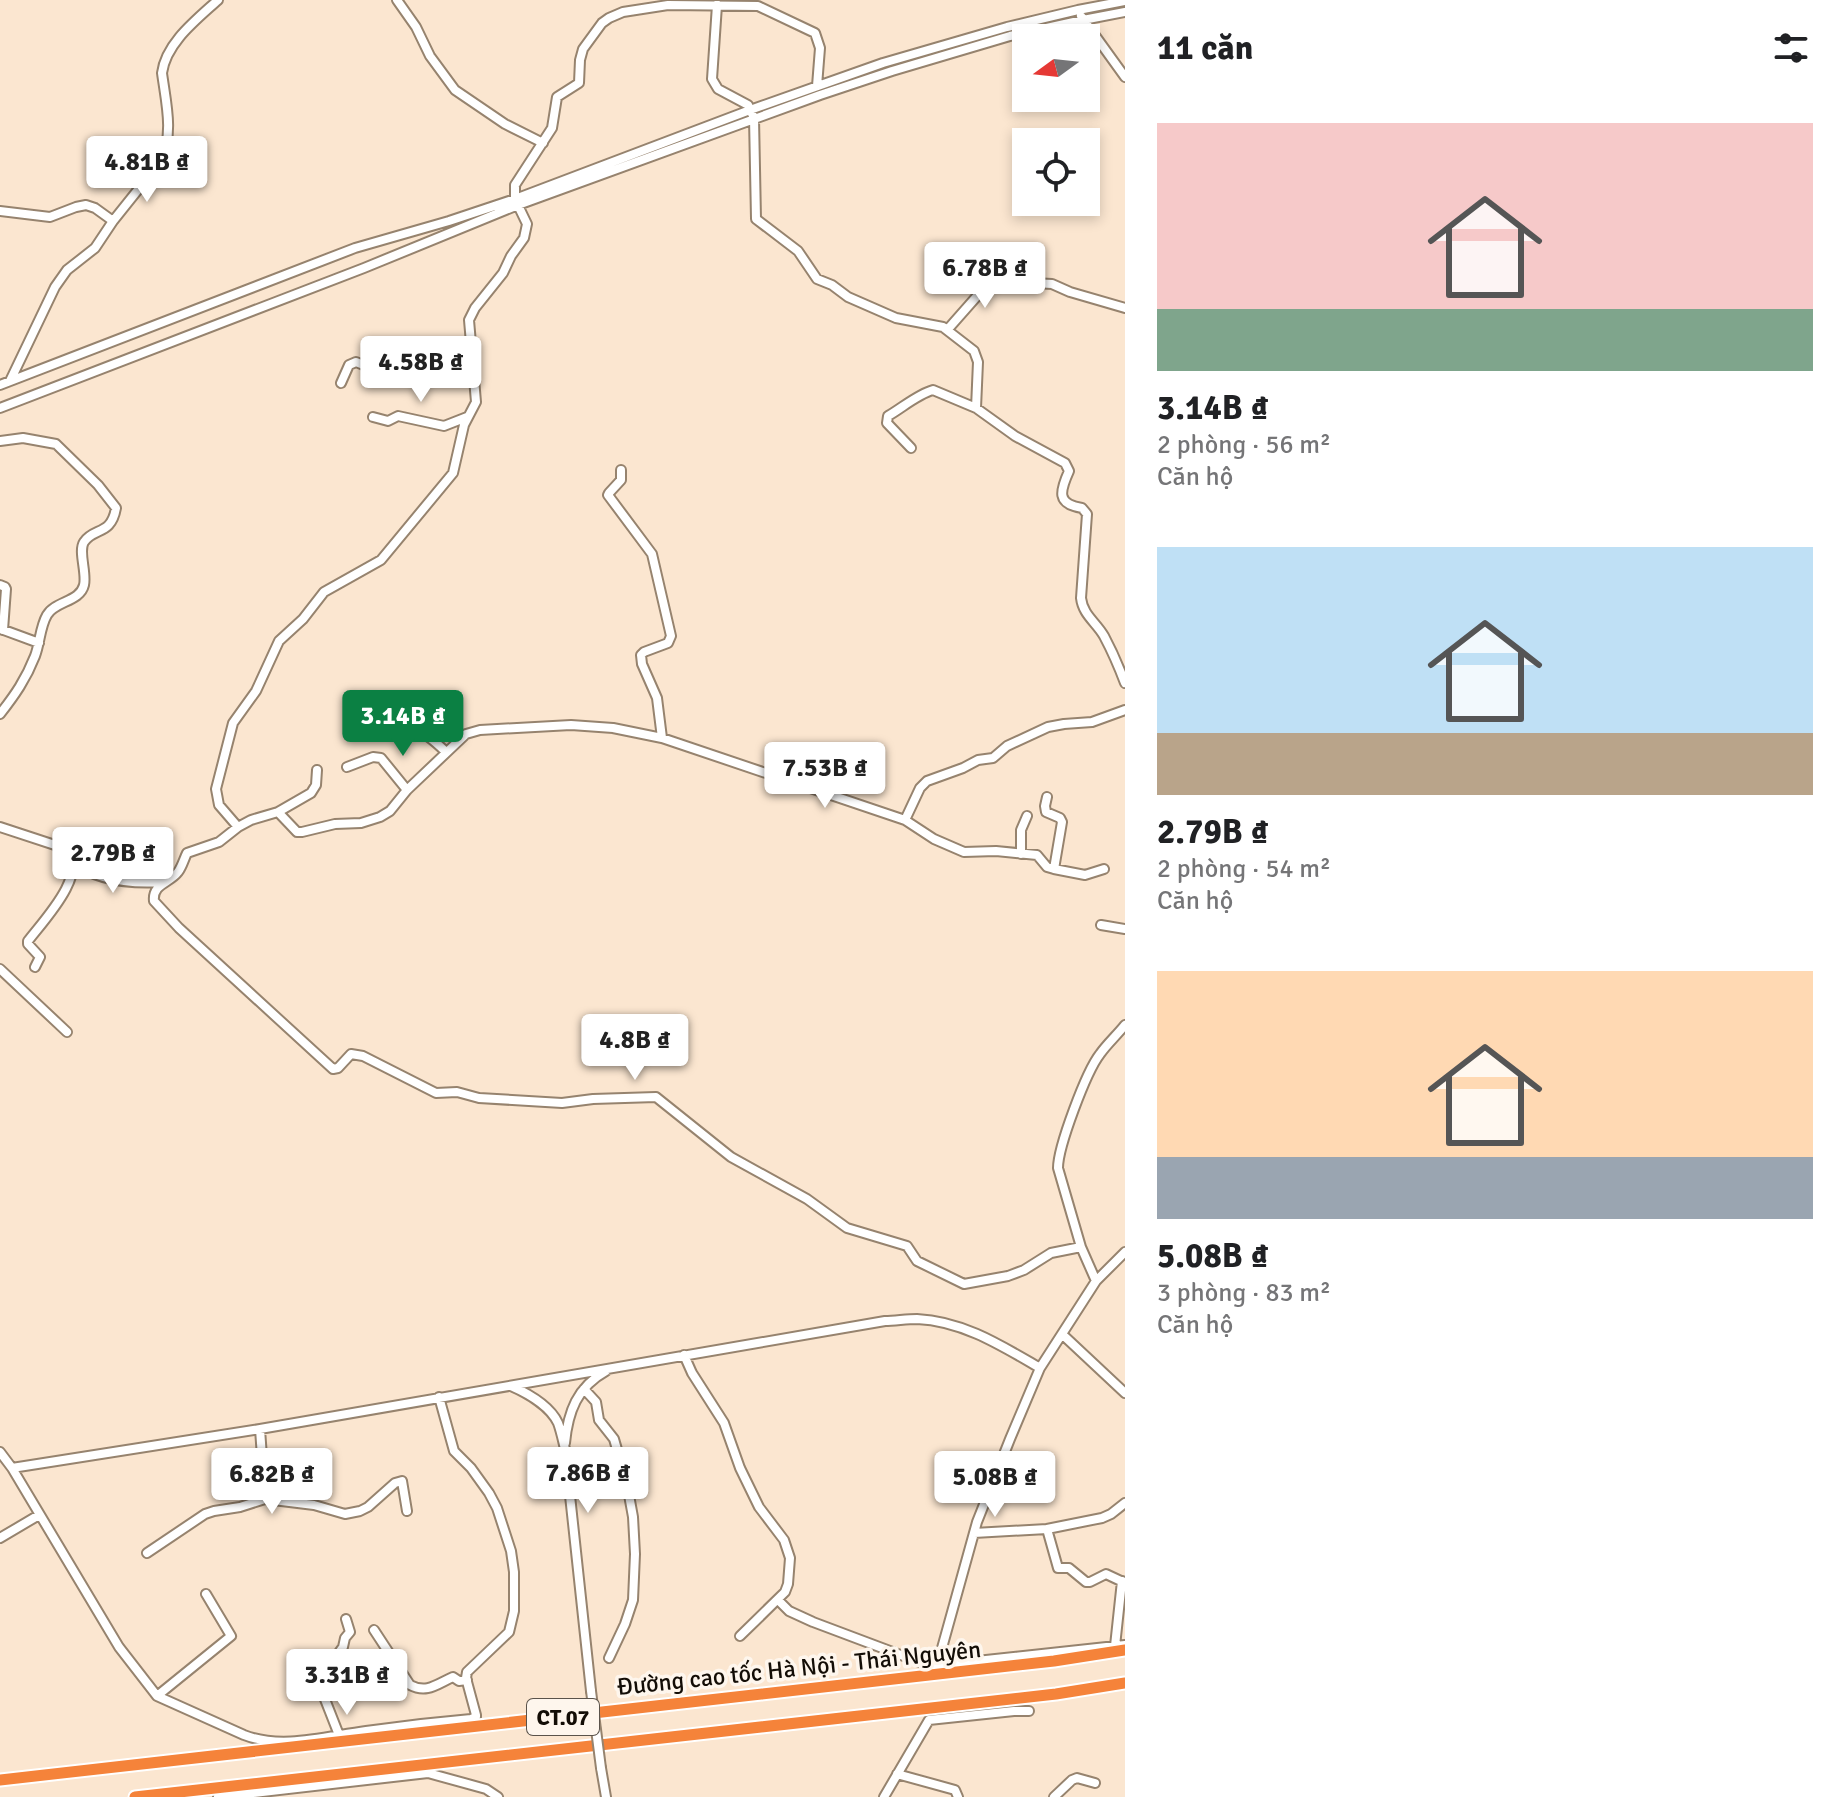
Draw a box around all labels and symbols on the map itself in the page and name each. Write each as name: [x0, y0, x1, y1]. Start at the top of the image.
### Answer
north arrow: [1012, 24, 1100, 112]
pin: 4.81B ₫: [73, 136, 221, 204]
pin: 6.78B ₫: [911, 242, 1059, 310]
pin: 4.58B ₫: [347, 336, 495, 404]
pin: 3.14B ₫: [329, 690, 477, 758]
pin: 7.53B ₫: [751, 742, 899, 810]
pin: 2.79B ₫: [39, 827, 187, 895]
pin: 4.8B ₫: [570, 1014, 700, 1082]
pin: 7.86B ₫: [514, 1447, 662, 1515]
pin: 6.82B ₫: [198, 1448, 346, 1516]
pin: 5.08B ₫: [921, 1451, 1069, 1519]
street label: Đường cao tốc Hà Nội - Thái Nguyên: [615, 1634, 983, 1702]
pin: 3.31B ₫: [273, 1649, 421, 1717]
road number: CT.07: [527, 1699, 599, 1735]

